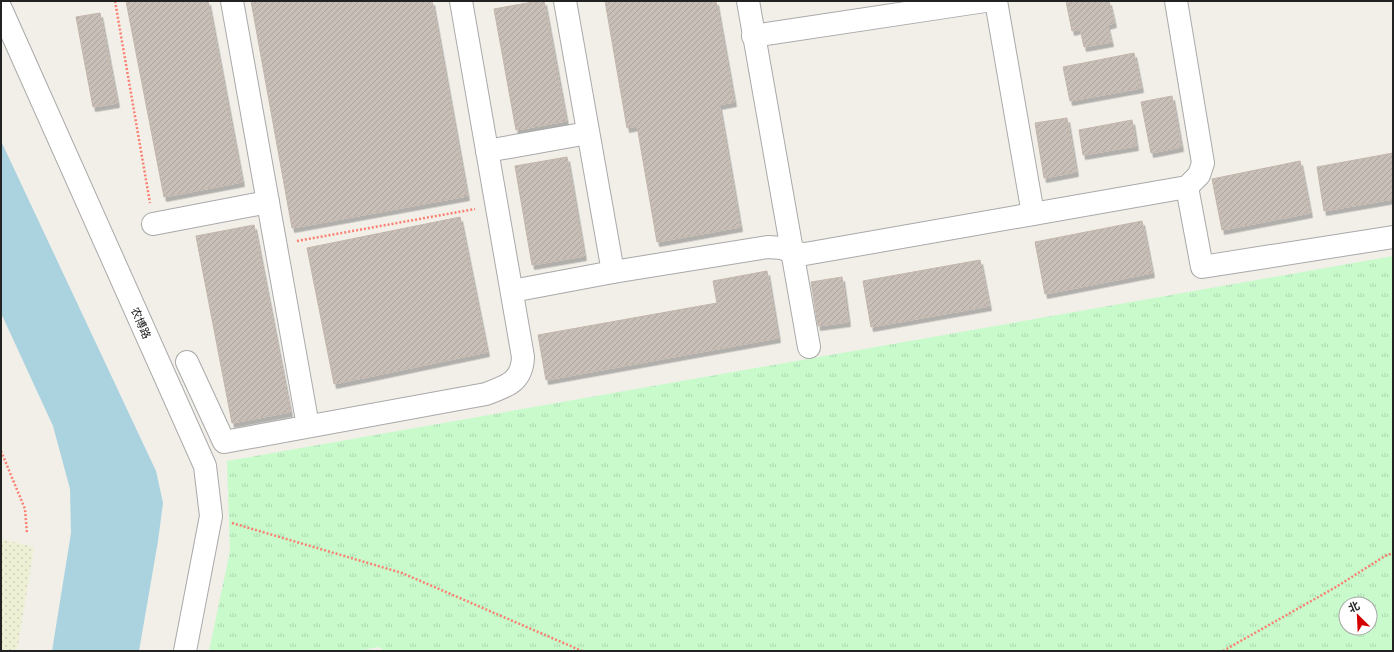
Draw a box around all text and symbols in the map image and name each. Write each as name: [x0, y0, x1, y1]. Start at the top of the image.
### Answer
street label: 农博路: [128, 305, 153, 341]
north arrow: [1338, 596, 1378, 636]
text: 北: [1346, 599, 1362, 615]

